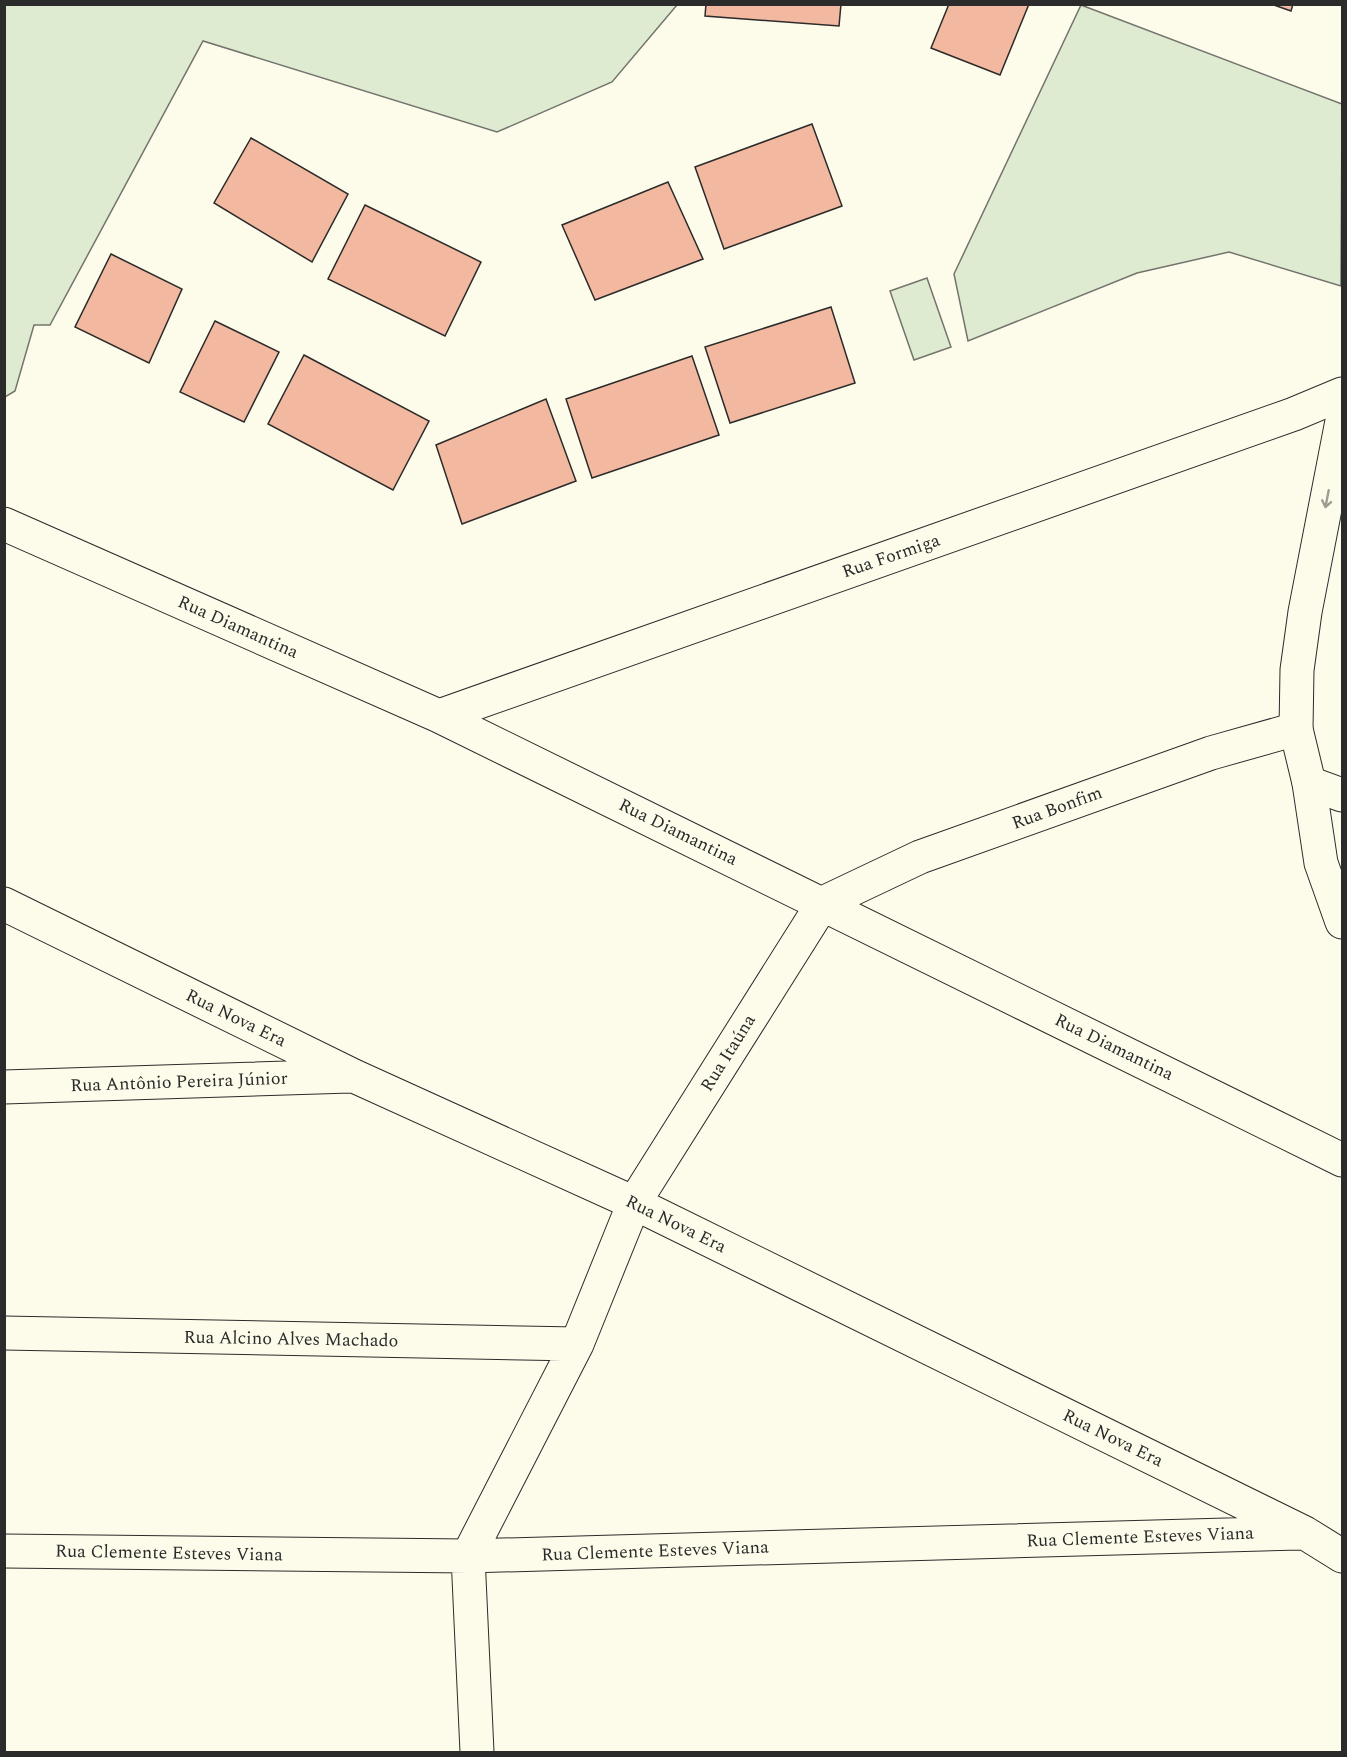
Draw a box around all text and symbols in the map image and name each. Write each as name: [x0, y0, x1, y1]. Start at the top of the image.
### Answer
one-way arrow: [1321, 488, 1332, 508]
street label: Rua Formiga: [838, 527, 944, 585]
street label: Rua Diamantina: [173, 588, 303, 666]
street label: Rua Bonfim: [1008, 779, 1106, 837]
street label: Rua Diamantina: [614, 791, 742, 873]
street label: Rua Nova Era: [181, 982, 291, 1054]
street label: Rua Diamantina: [1050, 1006, 1178, 1088]
street label: Rua Itaúna: [694, 1009, 763, 1097]
street label: Rua Antônio Pereira Júnior: [70, 1065, 288, 1099]
street label: Rua Nova Era: [621, 1188, 731, 1260]
street label: Rua Alcino Alves Machado: [183, 1324, 399, 1354]
street label: Rua Nova Era: [1058, 1402, 1168, 1474]
street label: Rua Clemente Esteves Viana: [1026, 1520, 1254, 1554]
street label: Rua Clemente Esteves Viana: [541, 1534, 769, 1568]
street label: Rua Clemente Esteves Viana: [55, 1538, 283, 1568]

